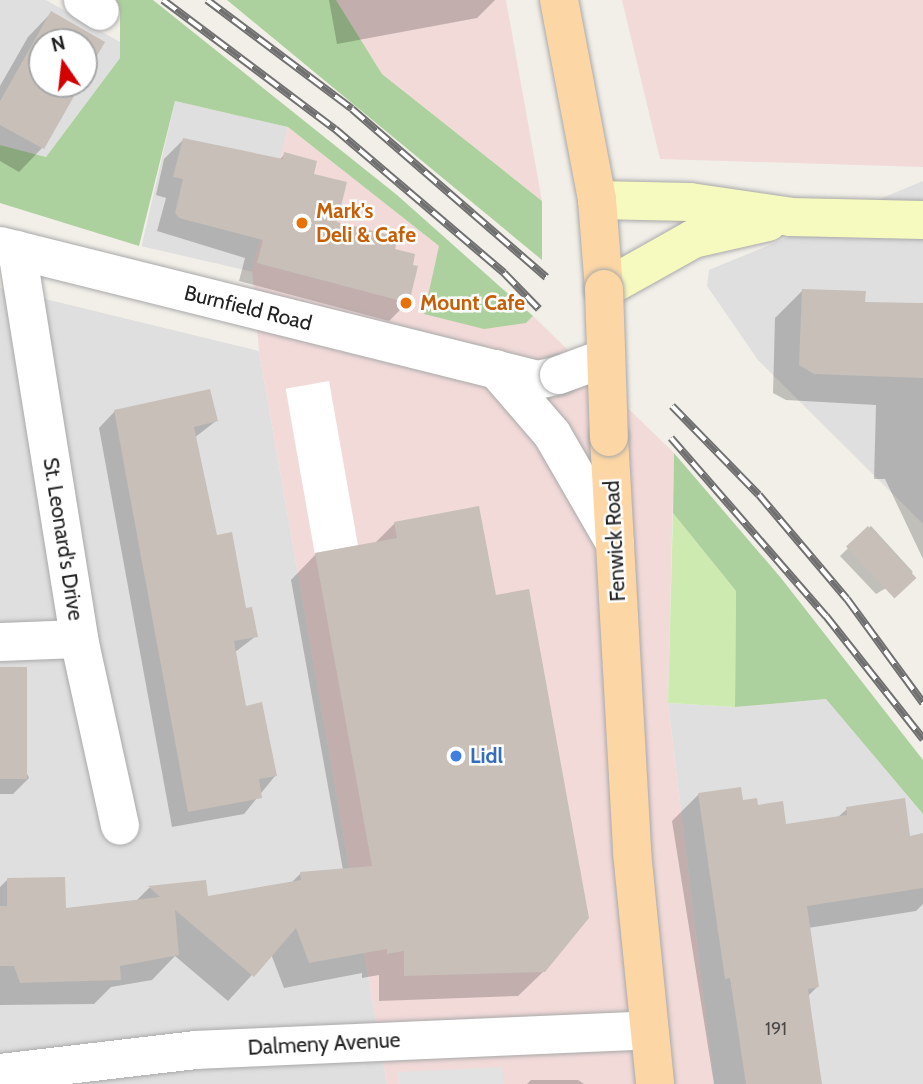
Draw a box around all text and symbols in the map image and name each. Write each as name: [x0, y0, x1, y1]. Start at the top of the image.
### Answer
north arrow: [28, 28, 98, 98]
text: N: [49, 31, 68, 57]
place label: Mark's Deli & Cafe: [316, 198, 416, 248]
marker: Mark's Deli & Cafe: [294, 215, 310, 231]
street label: Burnfield Road: [182, 280, 314, 336]
place label: Mount Cafe: [420, 290, 525, 316]
marker: Mount Cafe: [398, 295, 414, 311]
street label: St. Leonard's Drive: [38, 456, 88, 622]
street label: Fenwick Road: [599, 480, 631, 602]
place label: Lidl: [470, 743, 503, 769]
marker: Lidl: [448, 748, 464, 764]
house number: 191: [765, 1018, 787, 1040]
street label: Dalmeny Avenue: [247, 1027, 401, 1061]

